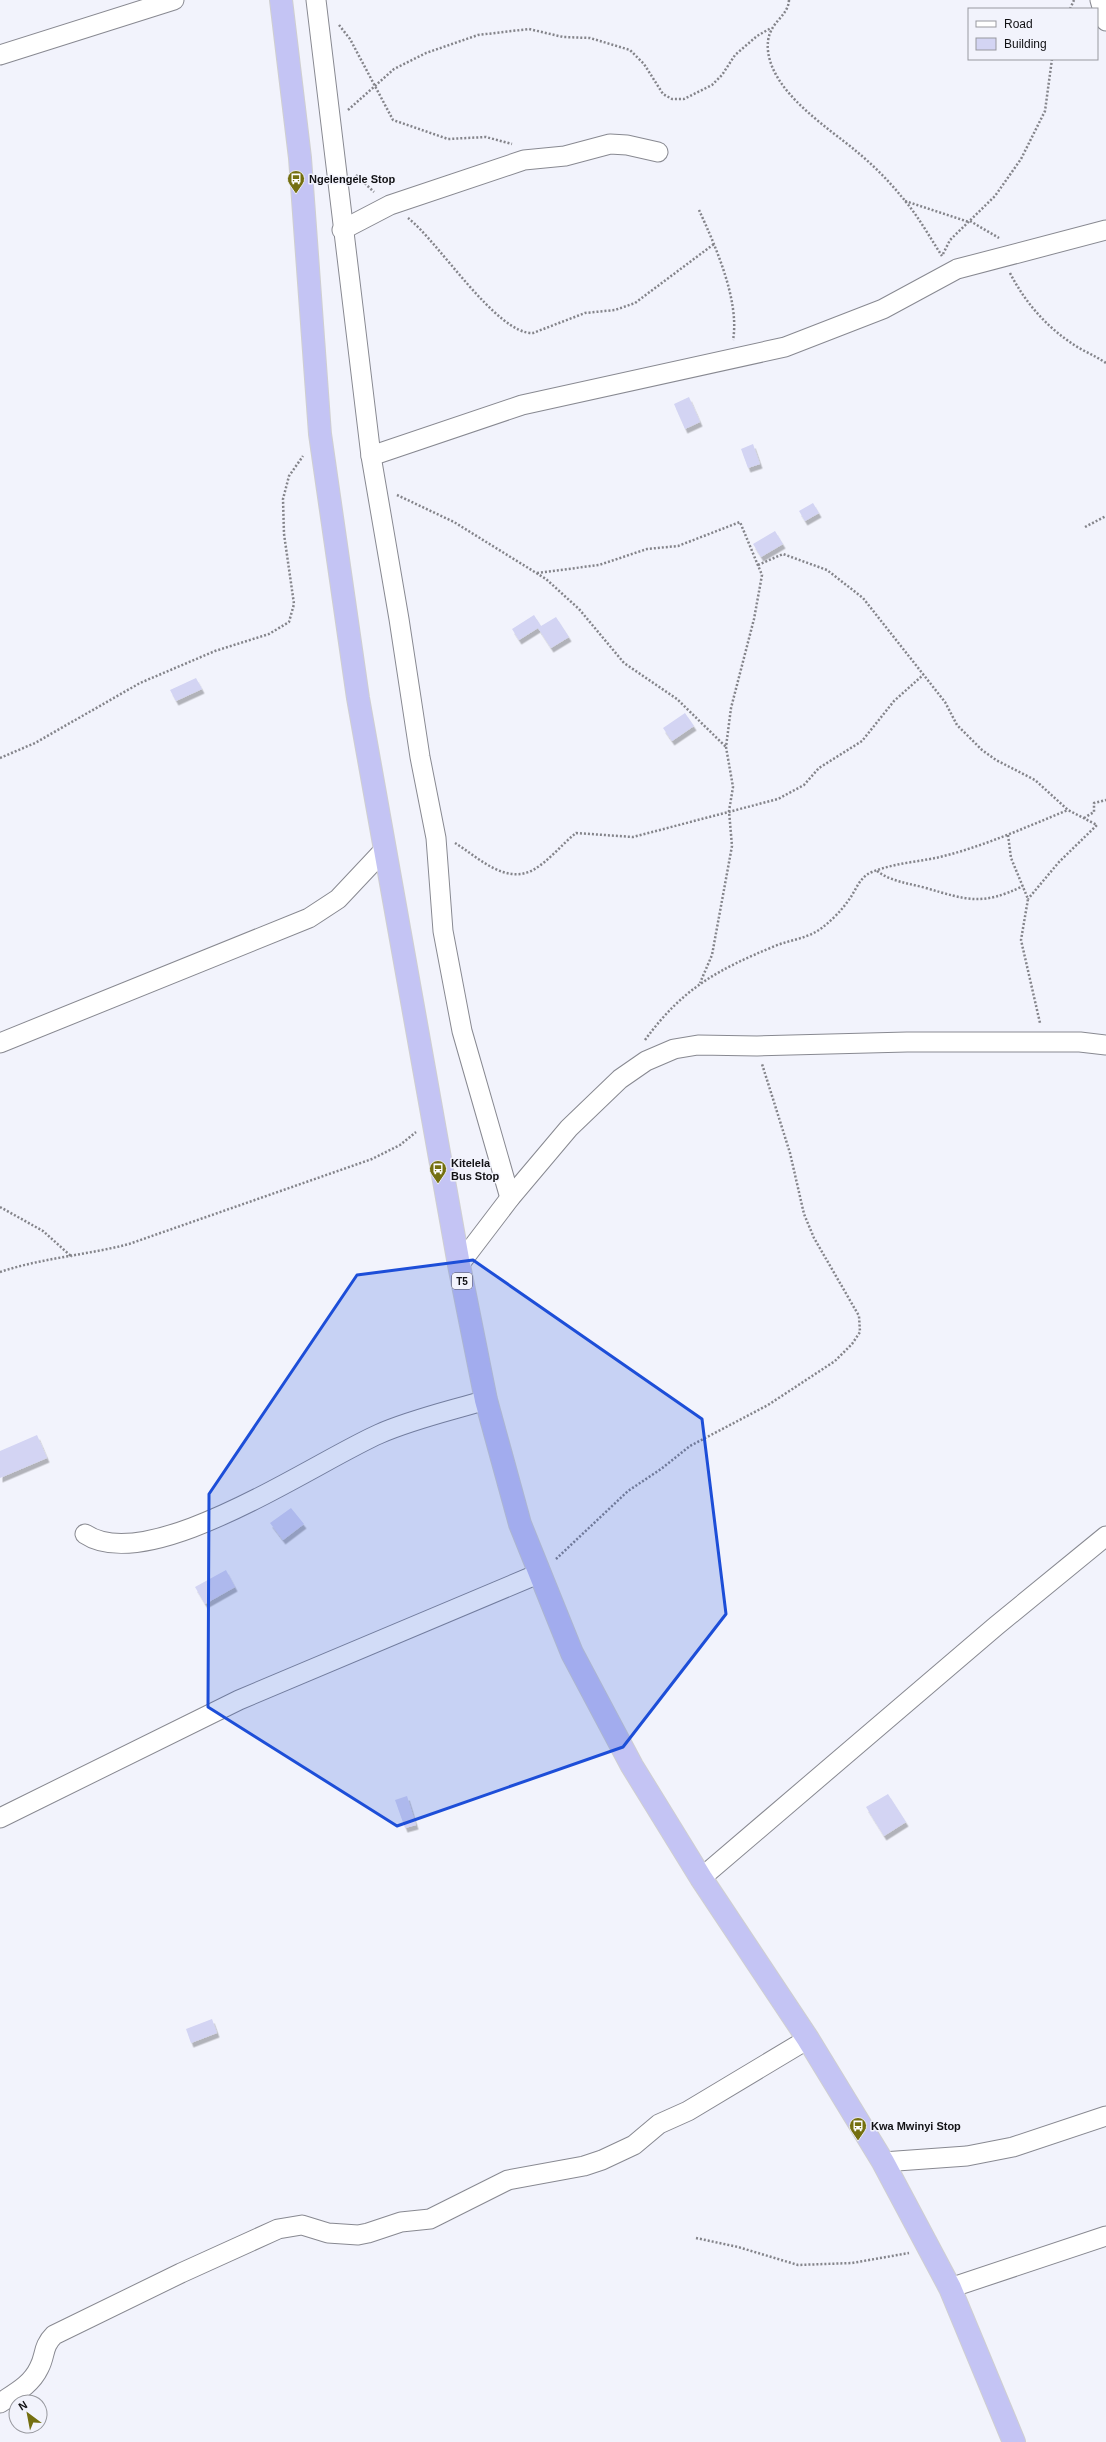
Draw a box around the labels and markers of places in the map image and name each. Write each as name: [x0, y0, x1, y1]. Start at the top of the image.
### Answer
bus stop icon: Ngelengele Stop: [286, 169, 306, 194]
place label: Ngelengele Stop: [309, 173, 395, 185]
place label: Kitelela Bus Stop: [451, 1157, 500, 1182]
bus stop icon: Kitelela Bus Stop: [428, 1159, 448, 1184]
bus stop icon: Kwa Mwinyi Stop: [848, 2116, 868, 2141]
place label: Kwa Mwinyi Stop: [871, 2120, 961, 2132]

